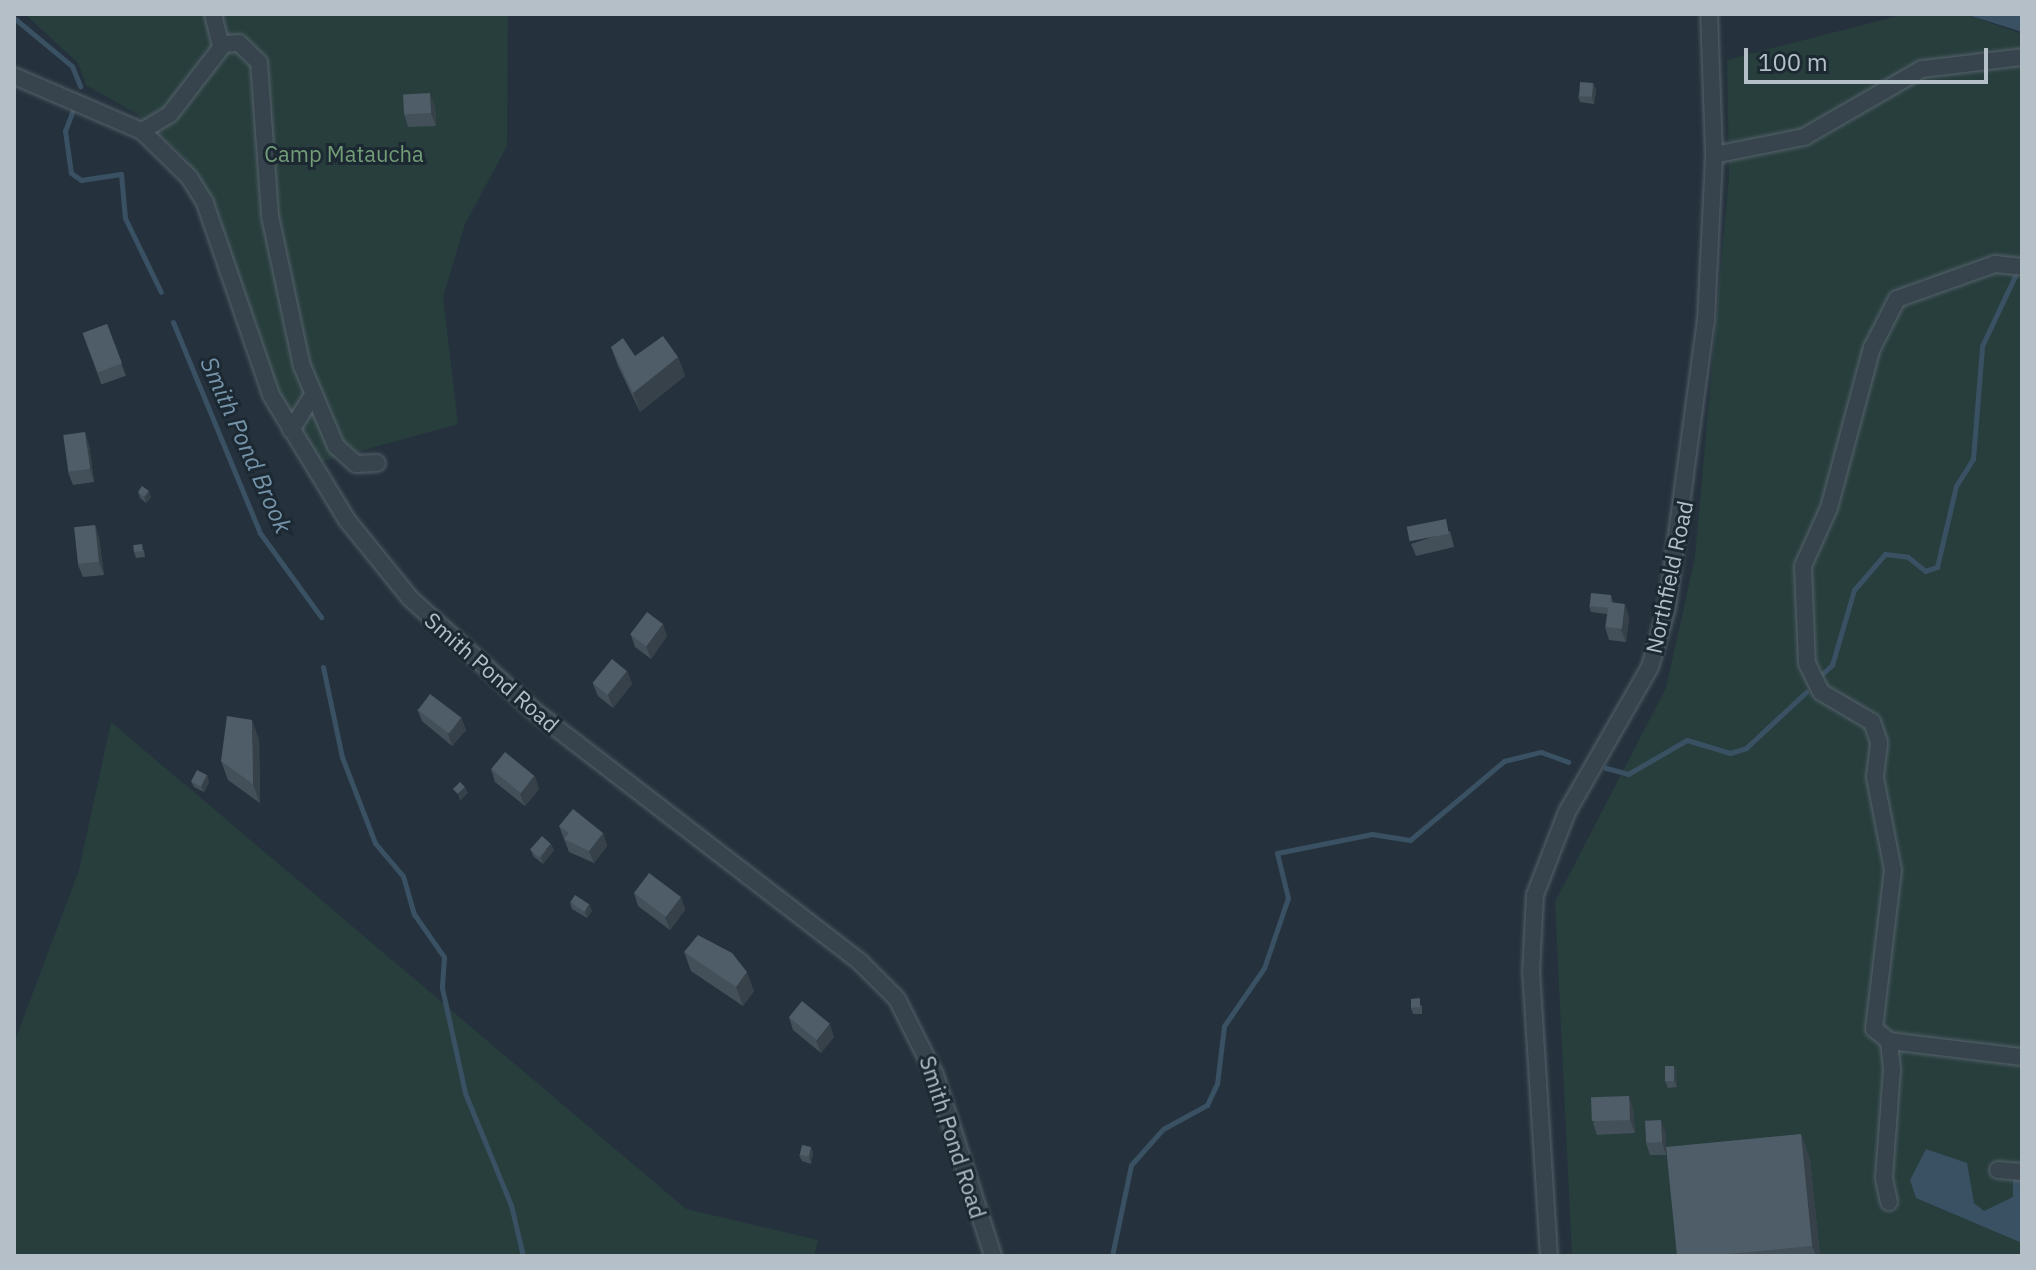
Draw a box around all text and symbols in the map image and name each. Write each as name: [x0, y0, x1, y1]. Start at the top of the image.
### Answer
scale bar: [1748, 32, 1992, 82]
text: 100 m: [1758, 46, 1828, 78]
park label: Camp Mataucha: [264, 141, 424, 167]
water label: Smith Pond Brook: [194, 352, 298, 538]
street label: Northfield Road: [1640, 498, 1698, 656]
street label: Smith Pond Road: [420, 607, 564, 737]
street label: Smith Pond Road: [914, 1052, 992, 1222]

